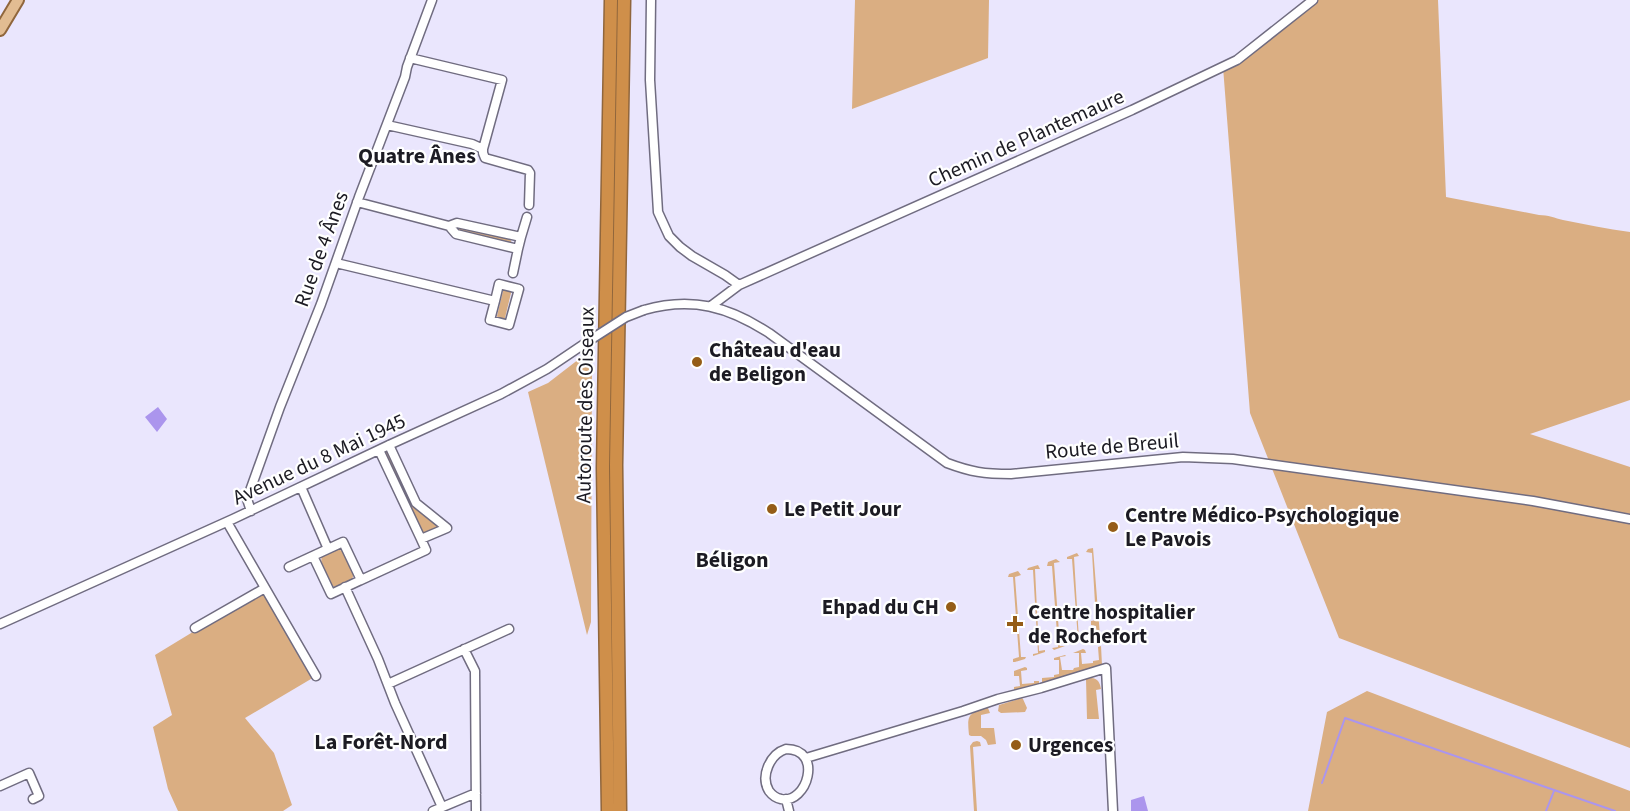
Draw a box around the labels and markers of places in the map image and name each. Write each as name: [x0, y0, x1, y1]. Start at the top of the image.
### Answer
place label: Château d'eau de Beligon: [709, 335, 841, 389]
marker: Château d'eau de Beligon: [690, 355, 704, 369]
place label: Le Petit Jour: [784, 494, 902, 524]
place label: Centre Médico-Psychologique Le Pavois: [1125, 500, 1399, 554]
marker: Le Petit Jour: [765, 502, 779, 516]
marker: Centre Médico-Psychologique Le Pavois: [1106, 520, 1120, 534]
place label: Ehpad du CH: [822, 592, 939, 622]
place label: Centre hospitalier de Rochefort: [1028, 597, 1195, 651]
marker: Ehpad du CH: [944, 600, 958, 614]
marker: Centre hospitalier de Rochefort: [1006, 615, 1024, 633]
place label: Urgences: [1028, 730, 1113, 760]
marker: Urgences: [1009, 738, 1023, 752]

